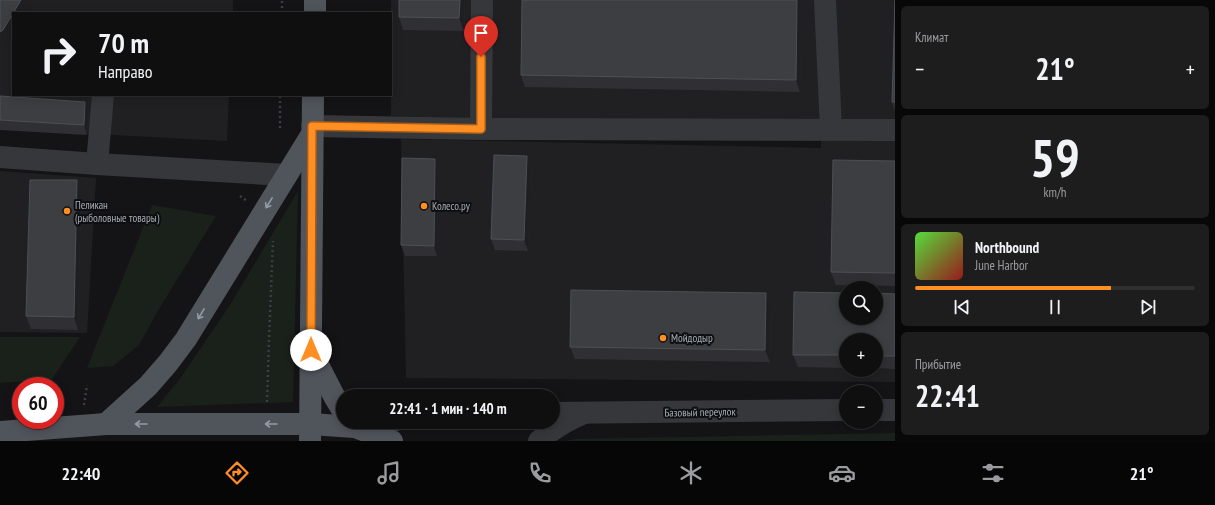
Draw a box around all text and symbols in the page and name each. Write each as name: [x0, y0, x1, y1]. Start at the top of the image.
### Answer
pin: [464, 16, 498, 57]
icon: arrive: [470, 22, 492, 44]
text: 70 m: [98, 24, 149, 61]
icon: right: [32, 28, 84, 80]
text: Климат: [915, 29, 948, 46]
text: 21°: [1035, 49, 1075, 88]
text: −: [915, 55, 924, 83]
text: +: [1186, 55, 1195, 83]
text: Направо: [98, 60, 153, 83]
text: 59: [1030, 124, 1080, 191]
text: km/h: [1043, 184, 1067, 201]
one-way arrow: [265, 197, 273, 209]
place label: Пеликан (рыболовные товары): [75, 198, 160, 225]
place label: Колесо.ру: [432, 199, 471, 213]
marker: Колесо.ру: [419, 201, 429, 211]
marker: Пеликан (рыболовные товары): [62, 206, 72, 216]
text: Northbound: [975, 238, 1039, 257]
text: June Harbor: [975, 257, 1028, 274]
map controls: [839, 281, 883, 429]
button: search: [839, 281, 883, 325]
icon: previous: [951, 296, 973, 318]
icon: pause: [1044, 296, 1066, 318]
icon: next: [1137, 296, 1159, 318]
one-way arrow: [197, 308, 205, 320]
position arrow: [290, 329, 332, 371]
place label: Мойдодыр: [671, 331, 713, 345]
marker: Мойдодыр: [658, 333, 668, 343]
button: +: [839, 333, 883, 377]
text: Прибытие: [915, 356, 961, 373]
text: 22:41: [915, 376, 980, 415]
speed limit sign: 60: [12, 377, 64, 429]
button: −: [839, 385, 883, 429]
text: 22:41 · 1 мин · 140 m: [389, 399, 507, 418]
street label: Базовый переулок: [664, 404, 737, 420]
one-way arrow: [135, 420, 148, 428]
one-way arrow: [265, 420, 278, 428]
icon: directions: [223, 459, 251, 487]
icon: music: [375, 459, 403, 487]
icon: phone: [526, 459, 554, 487]
icon: climate: [677, 459, 705, 487]
icon: car: [828, 459, 856, 487]
icon: filters: [979, 459, 1007, 487]
text: 22:40: [62, 462, 100, 485]
text: 21°: [1130, 462, 1153, 485]

